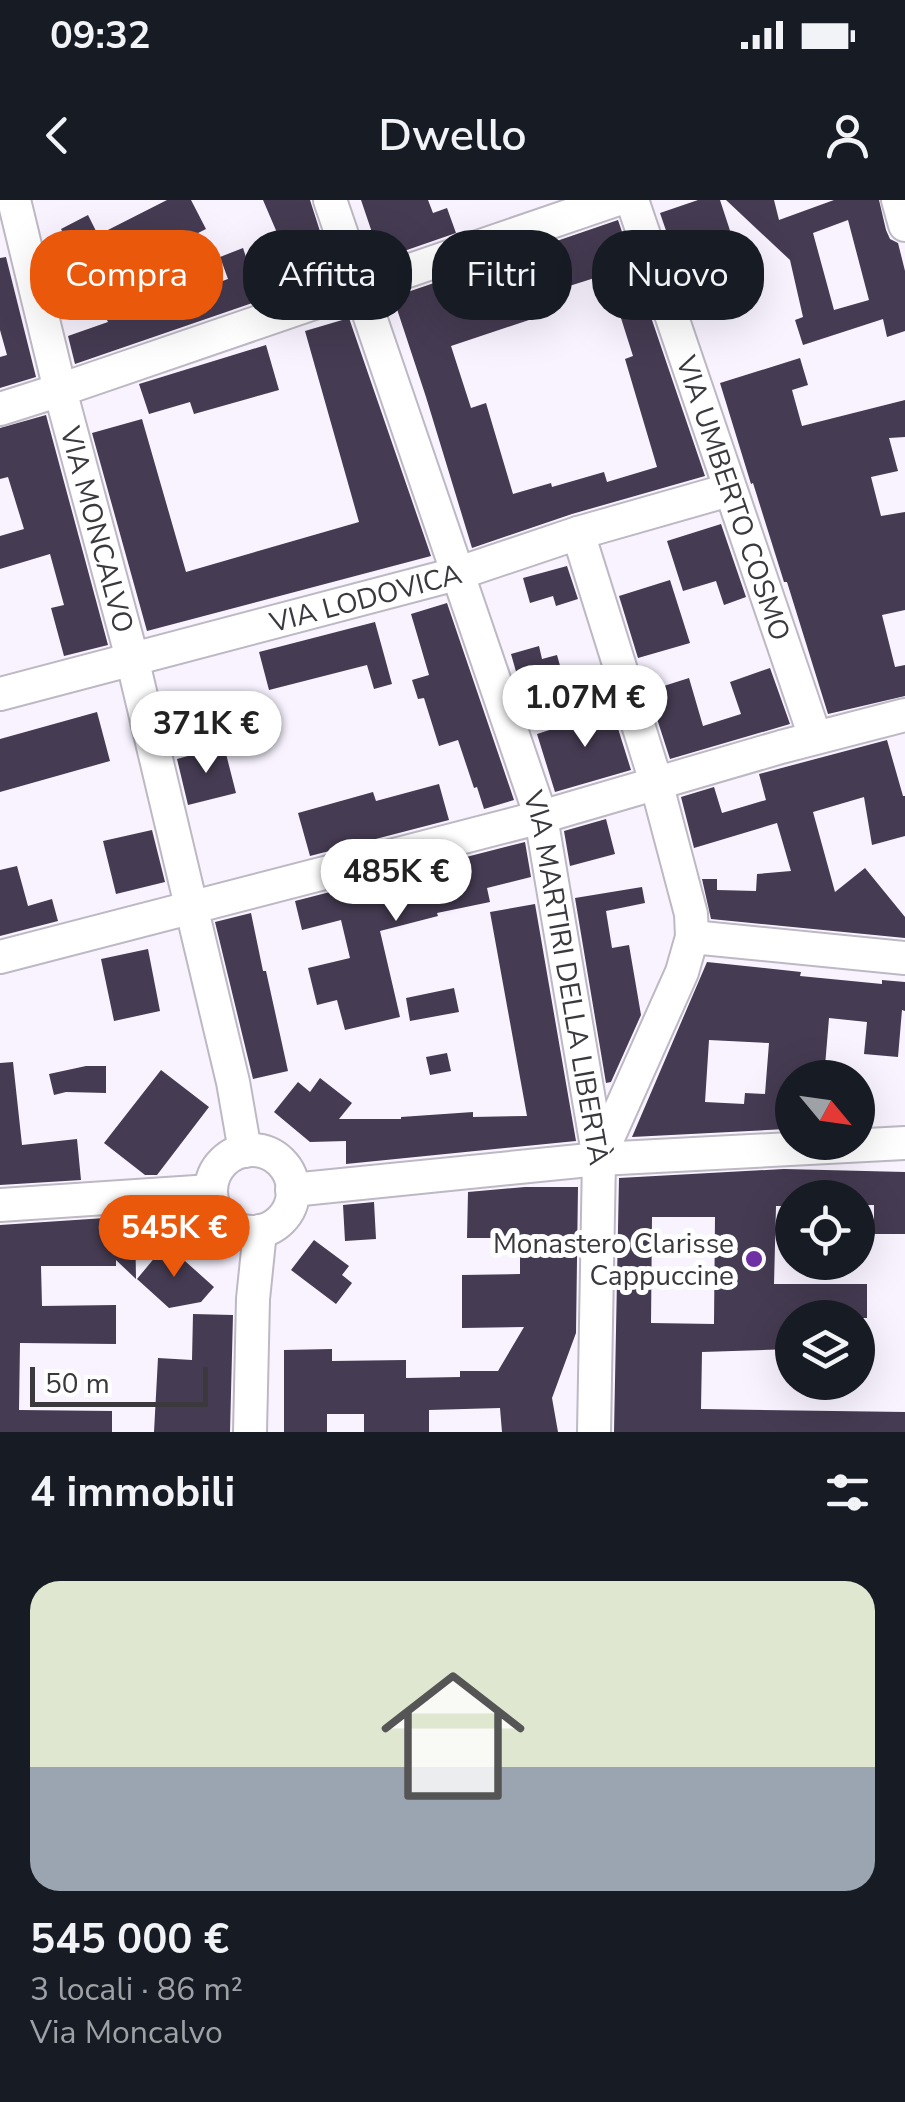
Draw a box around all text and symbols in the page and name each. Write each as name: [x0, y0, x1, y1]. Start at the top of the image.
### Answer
text: 09:32: [50, 10, 151, 61]
text: Dwello: [378, 105, 527, 166]
icon: back: [30, 108, 85, 163]
icon: person: [820, 108, 875, 163]
chip: Compra: [30, 230, 223, 320]
chip: Affitta: [243, 230, 412, 320]
chip: Filtri: [432, 230, 572, 320]
chip: Nuovo: [592, 230, 764, 320]
street label: VIA UMBERTO COSMO: [666, 350, 799, 646]
street label: VIA MONCALVO: [50, 422, 142, 637]
street label: VIA LODOVICA: [265, 555, 466, 642]
pin: 1.07M €: [493, 665, 677, 750]
text: 1.07M €: [524, 676, 646, 719]
pin: 371K €: [125, 691, 287, 776]
text: 371K €: [153, 702, 259, 745]
street label: VIA MARTIRI DELLA LIBERTÀ: [513, 785, 618, 1168]
pin: 485K €: [315, 839, 477, 924]
text: 485K €: [343, 850, 449, 893]
north arrow: [775, 1060, 875, 1160]
map controls: [775, 1060, 875, 1400]
button: locate: [775, 1180, 875, 1280]
pin: 545K €: [93, 1195, 255, 1280]
text: 545K €: [121, 1206, 227, 1249]
place label: Monastero Clarisse Cappuccine: [493, 1225, 734, 1295]
marker: Monastero Clarisse Cappuccine: [743, 1248, 765, 1270]
button: layers: [775, 1300, 875, 1400]
scale bar: [30, 1362, 208, 1406]
text: 50 m: [45, 1365, 110, 1403]
text: 4 immobili: [30, 1464, 235, 1521]
icon: filters: [820, 1465, 875, 1520]
icon: home: [363, 1646, 543, 1826]
text: 545 000 €: [30, 1911, 229, 1968]
text: 3 locali · 86 m²: [30, 1968, 243, 2011]
text: Via Moncalvo: [30, 2011, 223, 2054]

